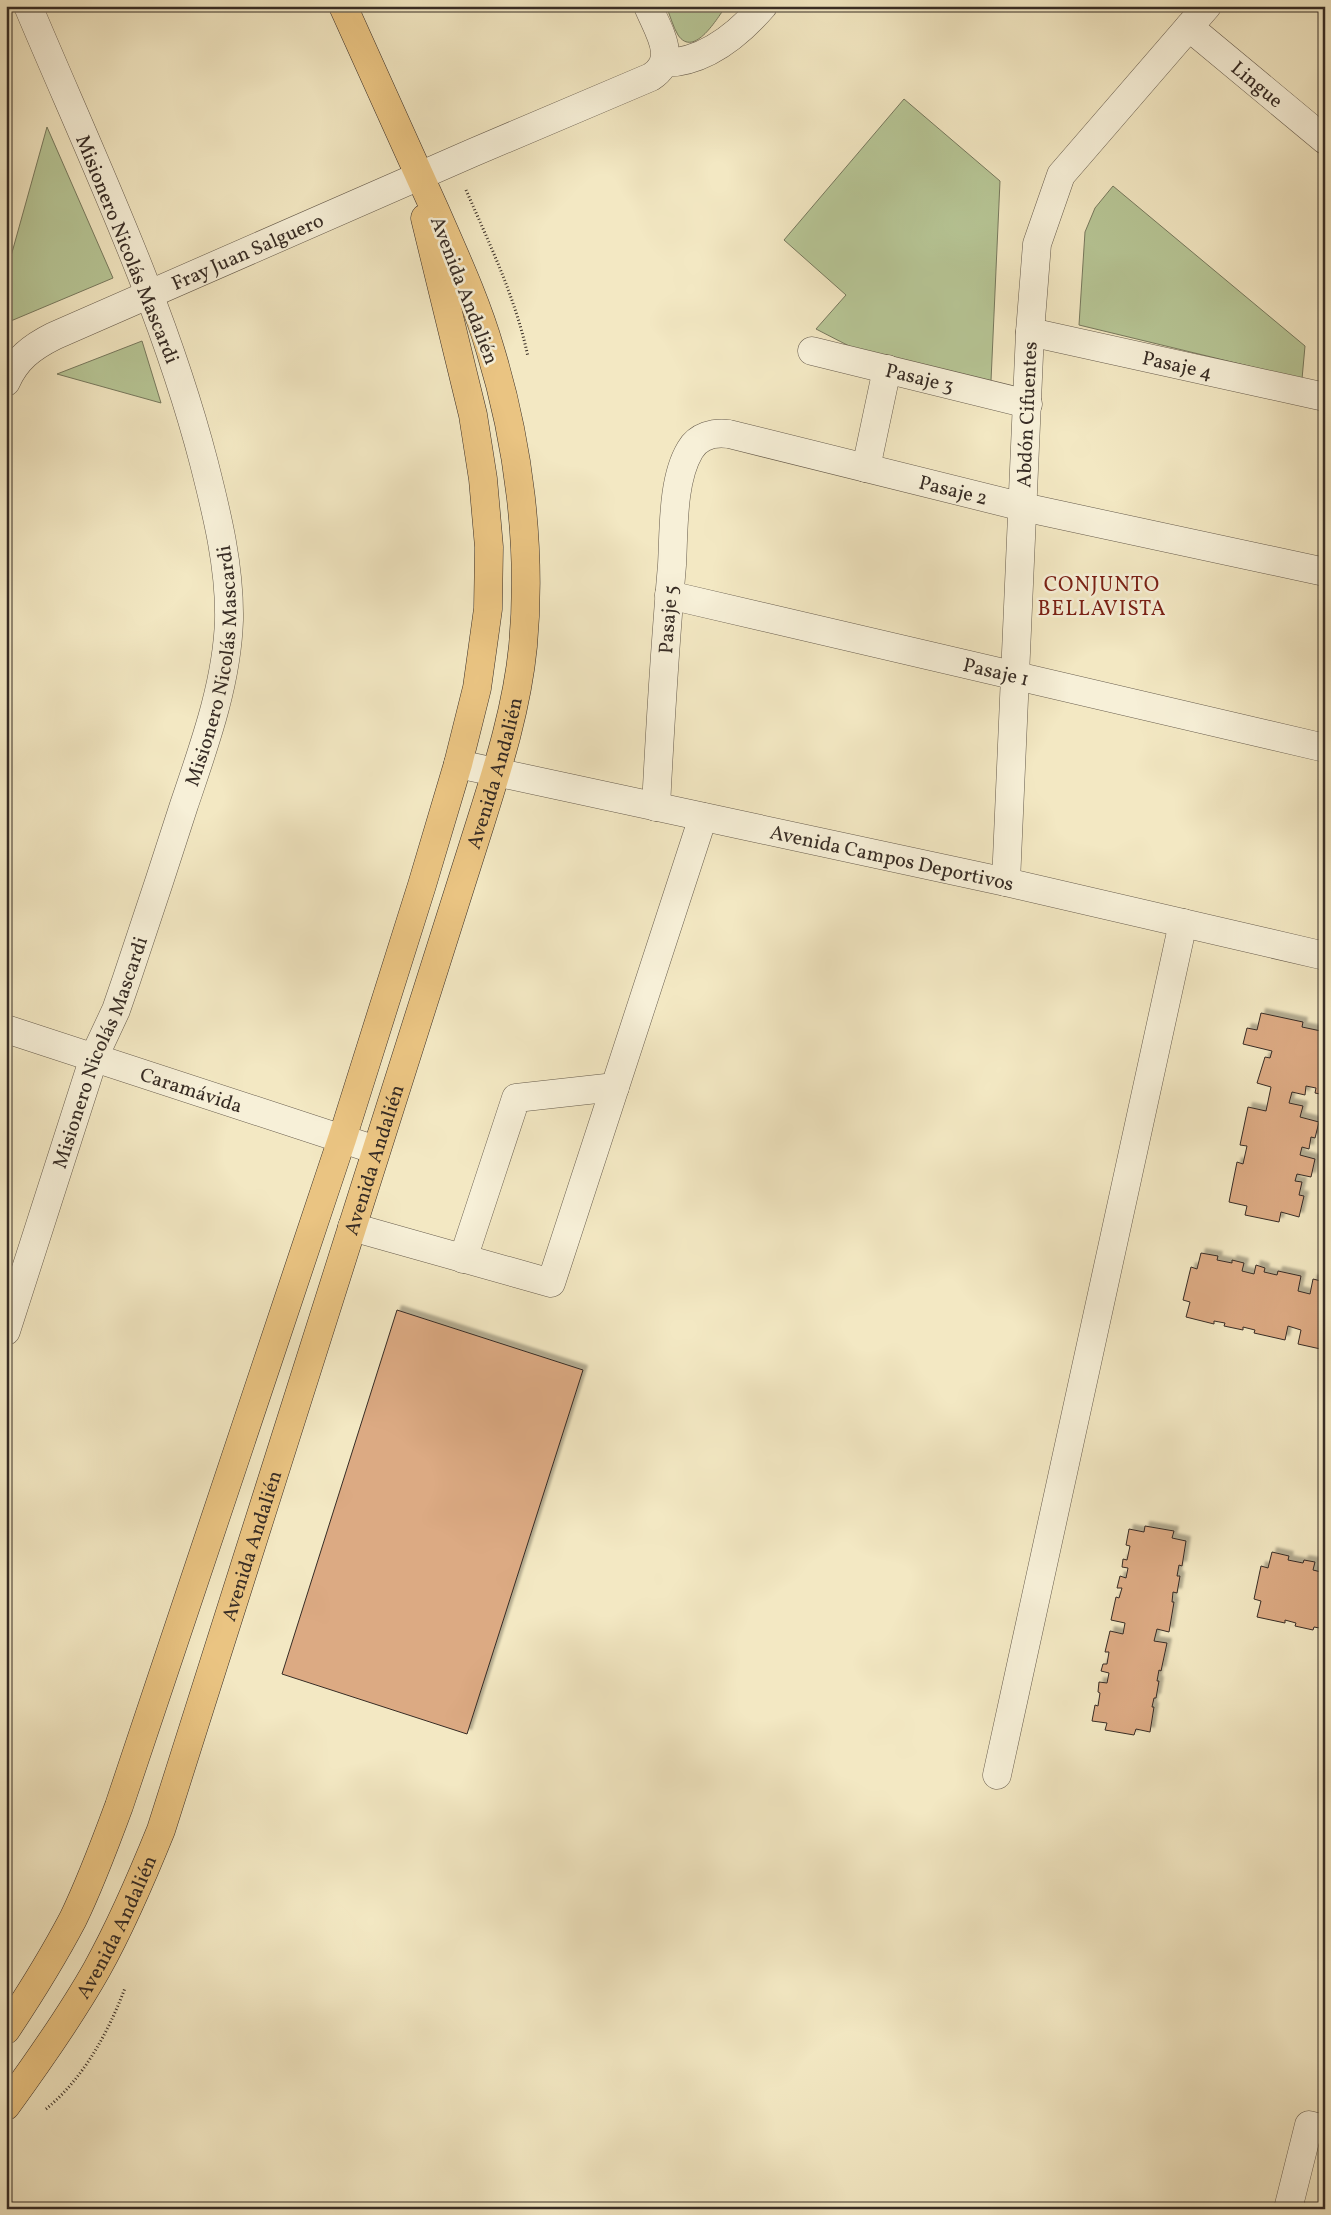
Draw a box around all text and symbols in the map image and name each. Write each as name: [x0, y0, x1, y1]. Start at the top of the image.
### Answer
street label: Lingue: [1224, 55, 1288, 115]
street label: Misionero Nicolás Mascardi: [67, 131, 185, 368]
street label: Fray Juan Salguero: [168, 208, 329, 299]
street label: Avenida Andalién: [422, 213, 504, 369]
street label: Abdón Cifuentes: [1011, 341, 1046, 488]
street label: Pasaje 4: [1139, 345, 1215, 388]
street label: Pasaje 3: [882, 358, 956, 401]
street label: Pasaje 2: [916, 470, 990, 514]
street label: Misionero Nicolás Mascardi: [179, 543, 245, 791]
district label: CONJUNTO BELLAVISTA: [1037, 571, 1167, 624]
street label: Pasaje 5: [653, 584, 686, 655]
street label: Pasaje 1: [960, 652, 1032, 695]
street label: Avenida Andalién: [461, 695, 531, 853]
street label: Avenida Campos Deportivos: [767, 820, 1016, 899]
street label: Misionero Nicolás Mascardi: [47, 933, 156, 1173]
street label: Caramávida: [136, 1062, 246, 1121]
street label: Avenida Andalién: [338, 1081, 413, 1239]
street label: Avenida Andalién: [216, 1467, 290, 1625]
street label: Avenida Andalién: [71, 1852, 165, 2005]

